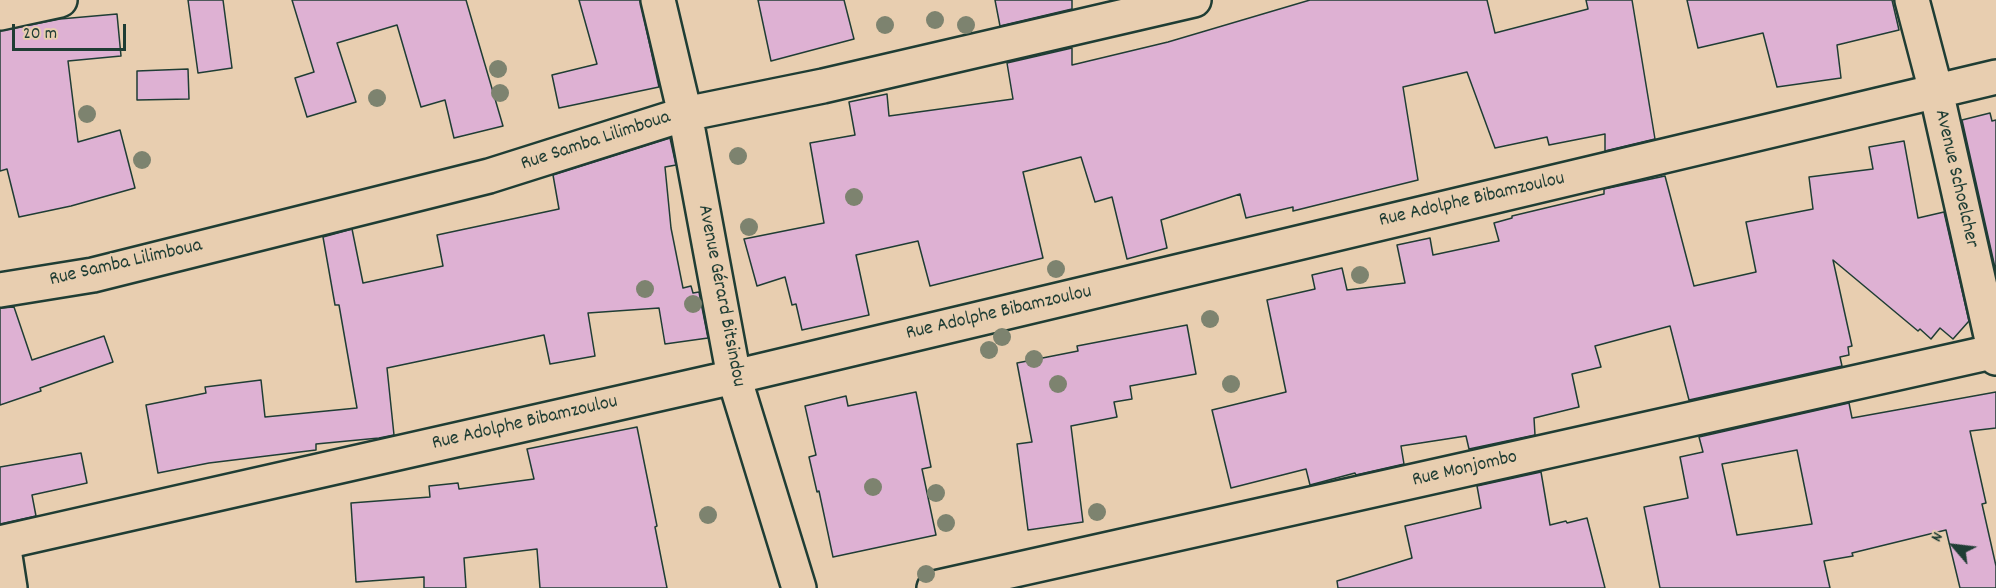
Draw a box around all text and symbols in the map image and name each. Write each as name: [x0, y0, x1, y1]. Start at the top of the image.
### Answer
scale bar: [15, 12, 129, 50]
text: 20 m: [23, 22, 57, 47]
street label: Rue Samba Lilimboua: [518, 107, 674, 177]
street label: Avenue Schoelcher: [1927, 108, 1983, 250]
street label: Rue Adolphe Bibamzoulou: [1377, 168, 1567, 234]
street label: Avenue Gérard Bitsindou: [691, 203, 749, 389]
street label: Rue Samba Lilimboua: [47, 235, 205, 293]
street label: Rue Adolphe Bibamzoulou: [904, 281, 1094, 347]
street label: Rue Adolphe Bibamzoulou: [430, 391, 620, 457]
street label: Rue Monjombo: [1410, 446, 1520, 494]
north arrow: [1924, 516, 1984, 576]
text: N: [1926, 528, 1950, 546]

